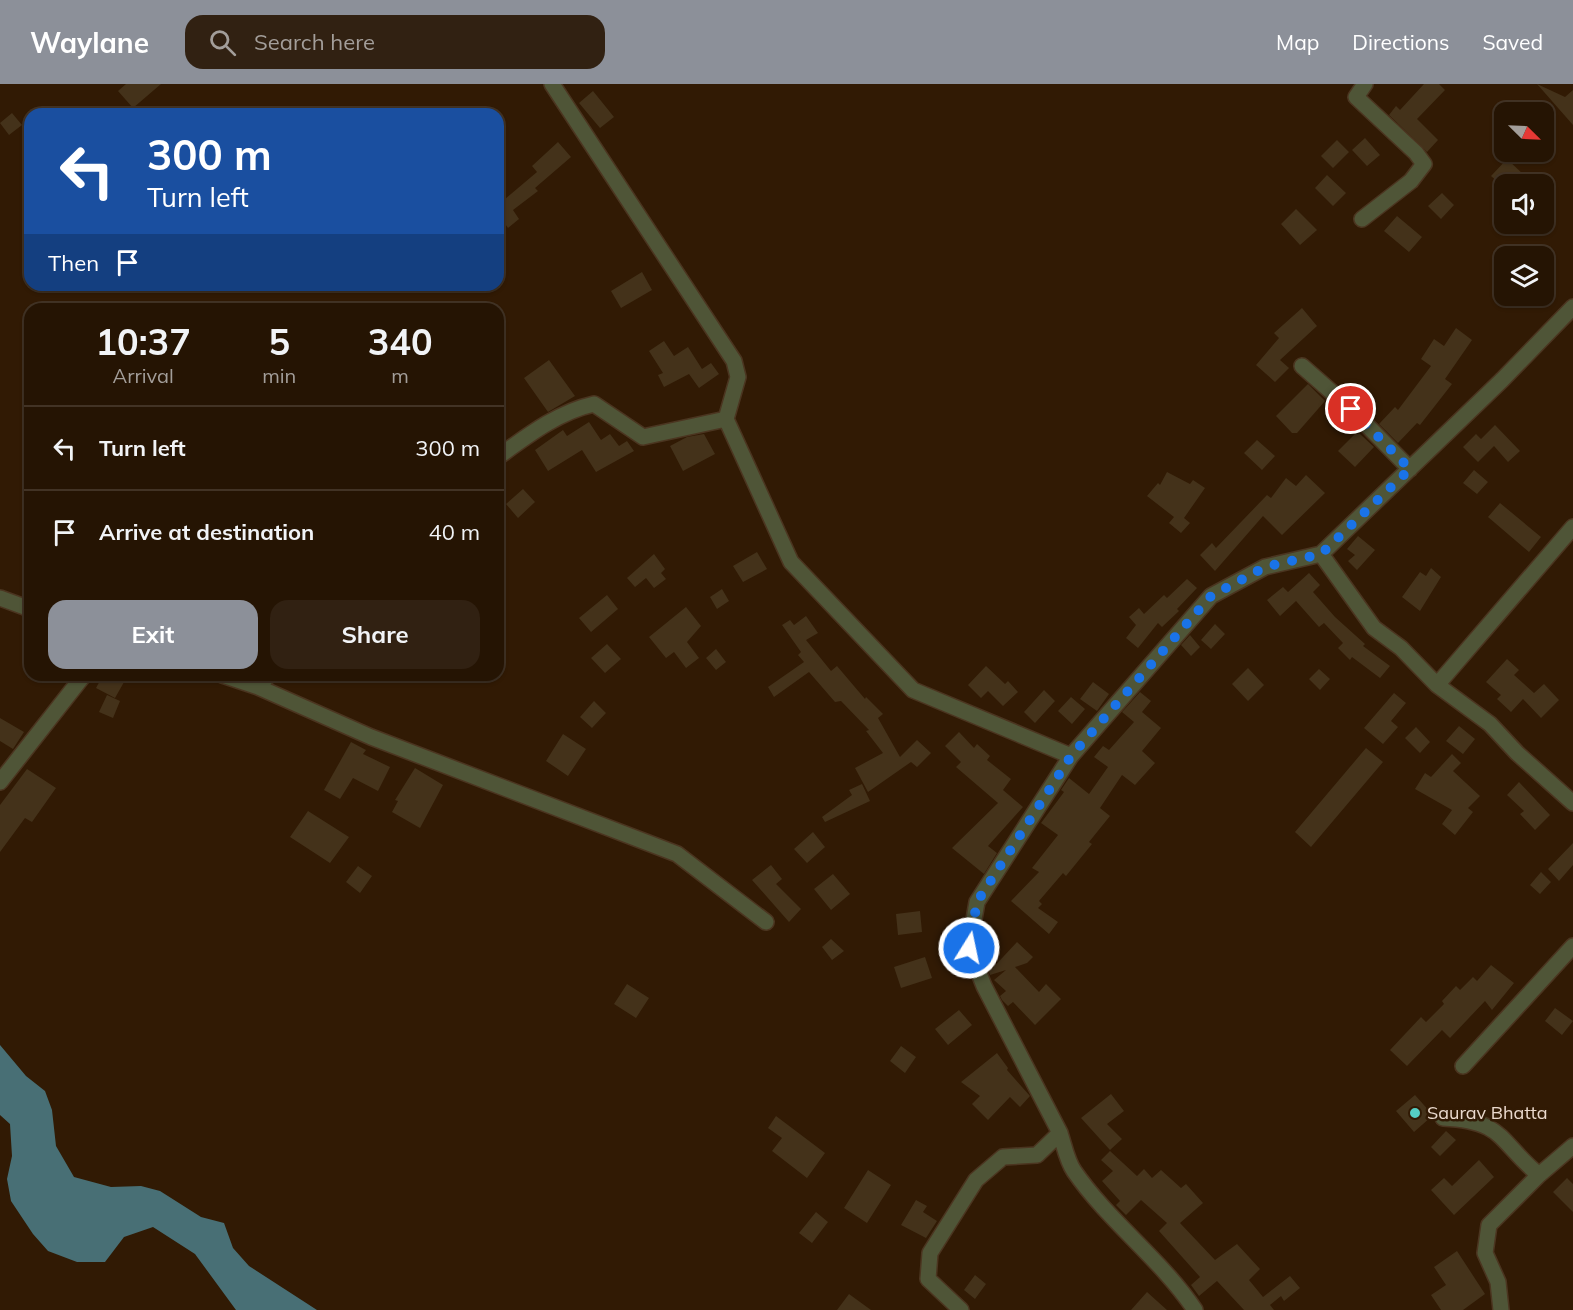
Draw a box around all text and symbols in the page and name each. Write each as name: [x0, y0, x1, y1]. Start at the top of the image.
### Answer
search box: [185, 15, 605, 69]
text: Waylane: [30, 25, 149, 60]
icon: search: [206, 26, 239, 59]
text: Search here: [254, 28, 375, 56]
text: Map: [1276, 29, 1319, 55]
text: Directions: [1352, 29, 1449, 55]
text: Saved: [1482, 29, 1543, 55]
north arrow: [1494, 102, 1554, 162]
map controls: [1494, 102, 1554, 306]
text: 300 m: [147, 128, 272, 181]
icon: left: [48, 132, 126, 210]
button: sound: [1494, 174, 1554, 234]
text: Turn left: [147, 180, 249, 214]
icon: arrive: [111, 246, 144, 279]
button: layers: [1494, 246, 1554, 306]
text: Then: [48, 249, 99, 277]
text: 10:37: [95, 319, 191, 364]
text: 5: [268, 319, 290, 364]
text: 340: [368, 319, 433, 364]
text: Arrival: [113, 363, 174, 388]
text: min: [262, 363, 296, 388]
text: m: [391, 363, 409, 388]
pin: [1325, 383, 1376, 434]
icon: arrive: [1334, 392, 1367, 425]
icon: left: [48, 432, 81, 465]
text: Turn left: [99, 434, 186, 462]
text: 300 m: [415, 434, 480, 462]
icon: arrive: [48, 516, 81, 549]
text: Arrive at destination: [99, 518, 314, 546]
text: 40 m: [429, 518, 480, 546]
button: Exit: [48, 600, 258, 669]
button: Share: [270, 600, 480, 669]
position arrow: [937, 916, 1001, 980]
place label: Saurav Bhatta: [1427, 1101, 1548, 1124]
marker: Saurav Bhatta: [1408, 1106, 1422, 1120]

